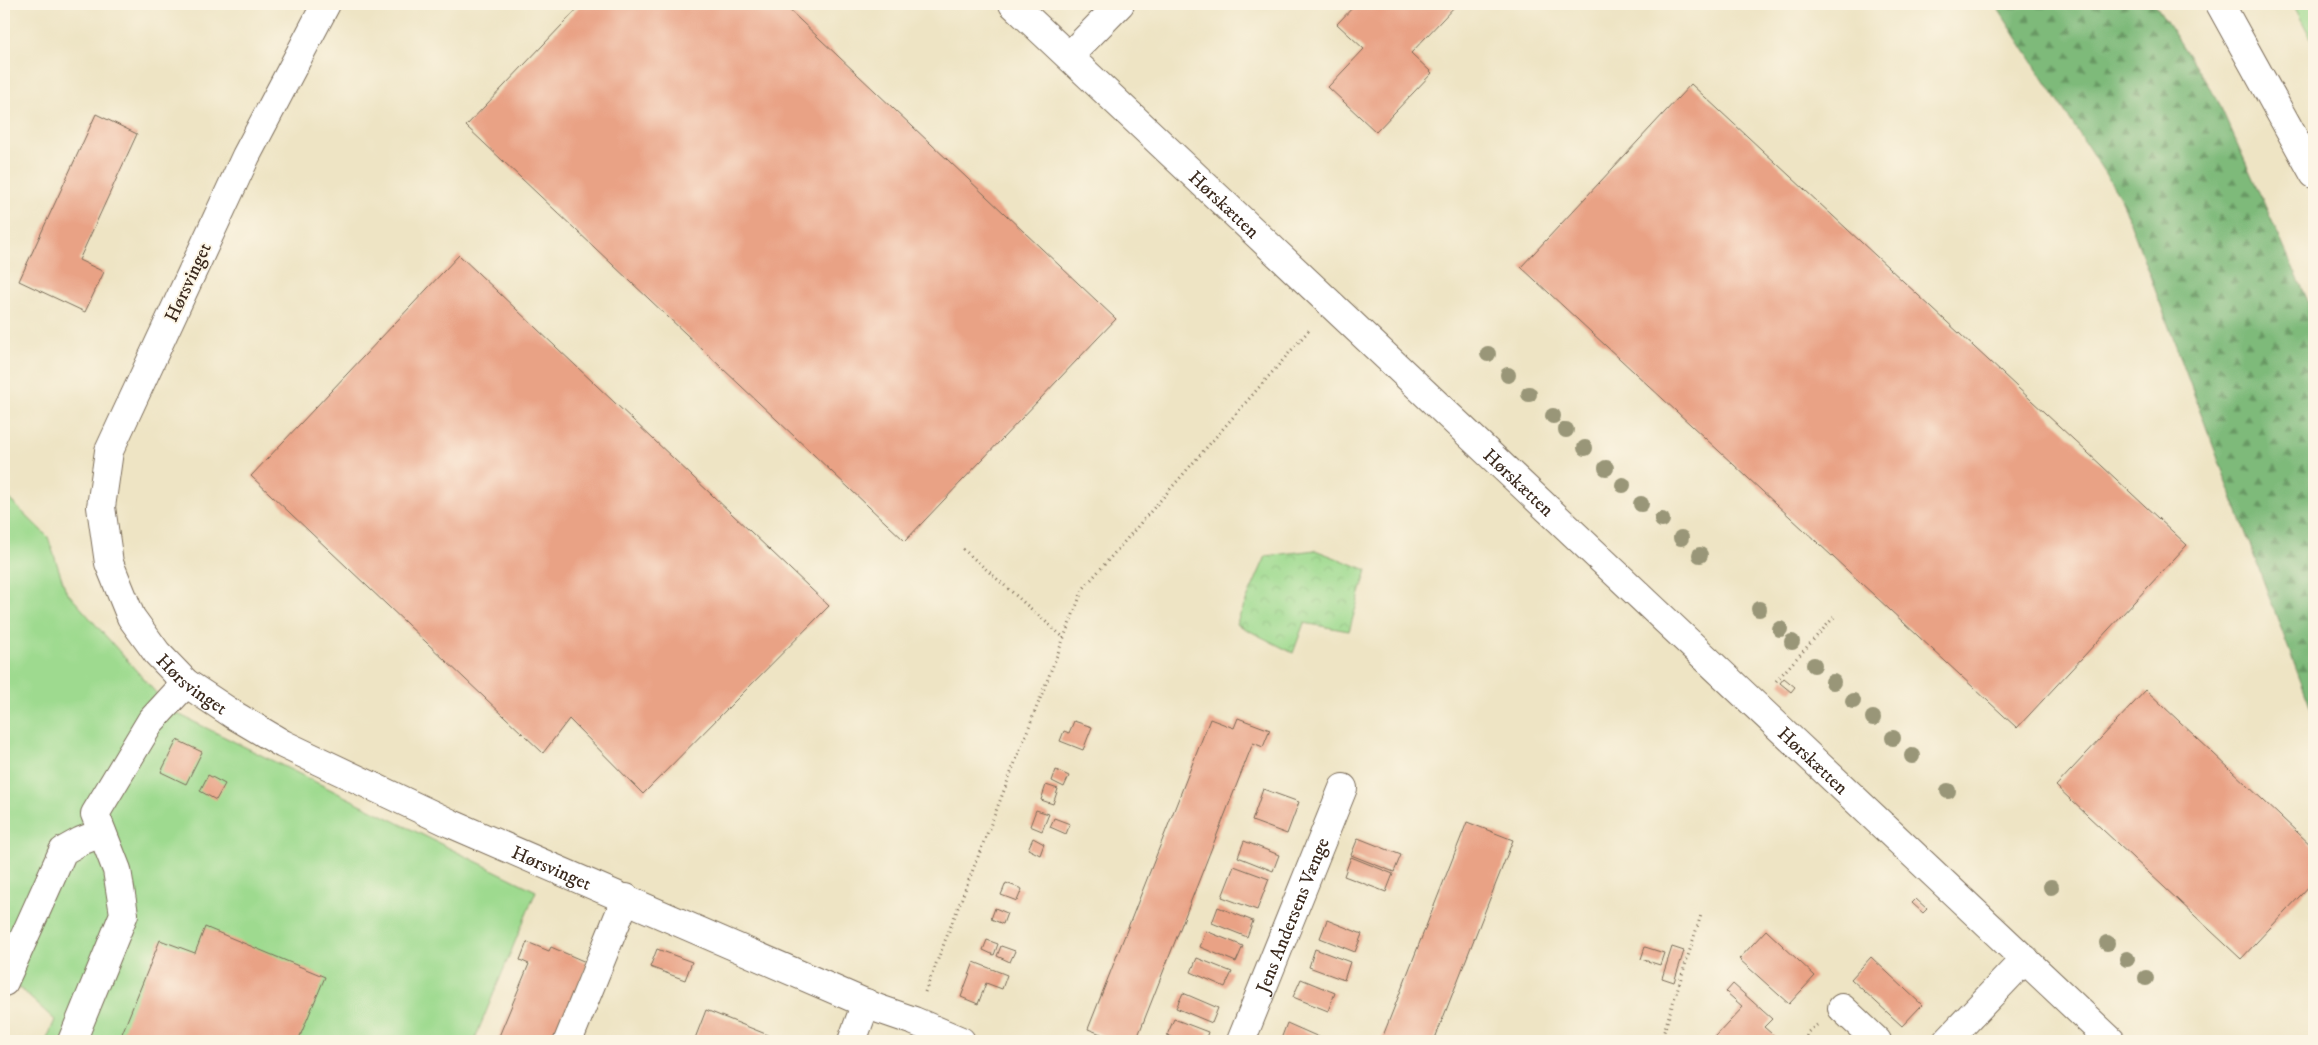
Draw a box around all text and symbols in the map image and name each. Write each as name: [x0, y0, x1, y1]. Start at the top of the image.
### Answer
street label: Hørskætten: [1183, 166, 1264, 244]
street label: Hørsvinget: [160, 239, 217, 326]
street label: Hørskætten: [1478, 444, 1558, 522]
street label: Hørsvinget: [151, 649, 231, 720]
street label: Hørskætten: [1772, 722, 1853, 800]
street label: Jens Andersens Vænge: [1251, 834, 1335, 998]
street label: Hørsvinget: [508, 841, 595, 896]

